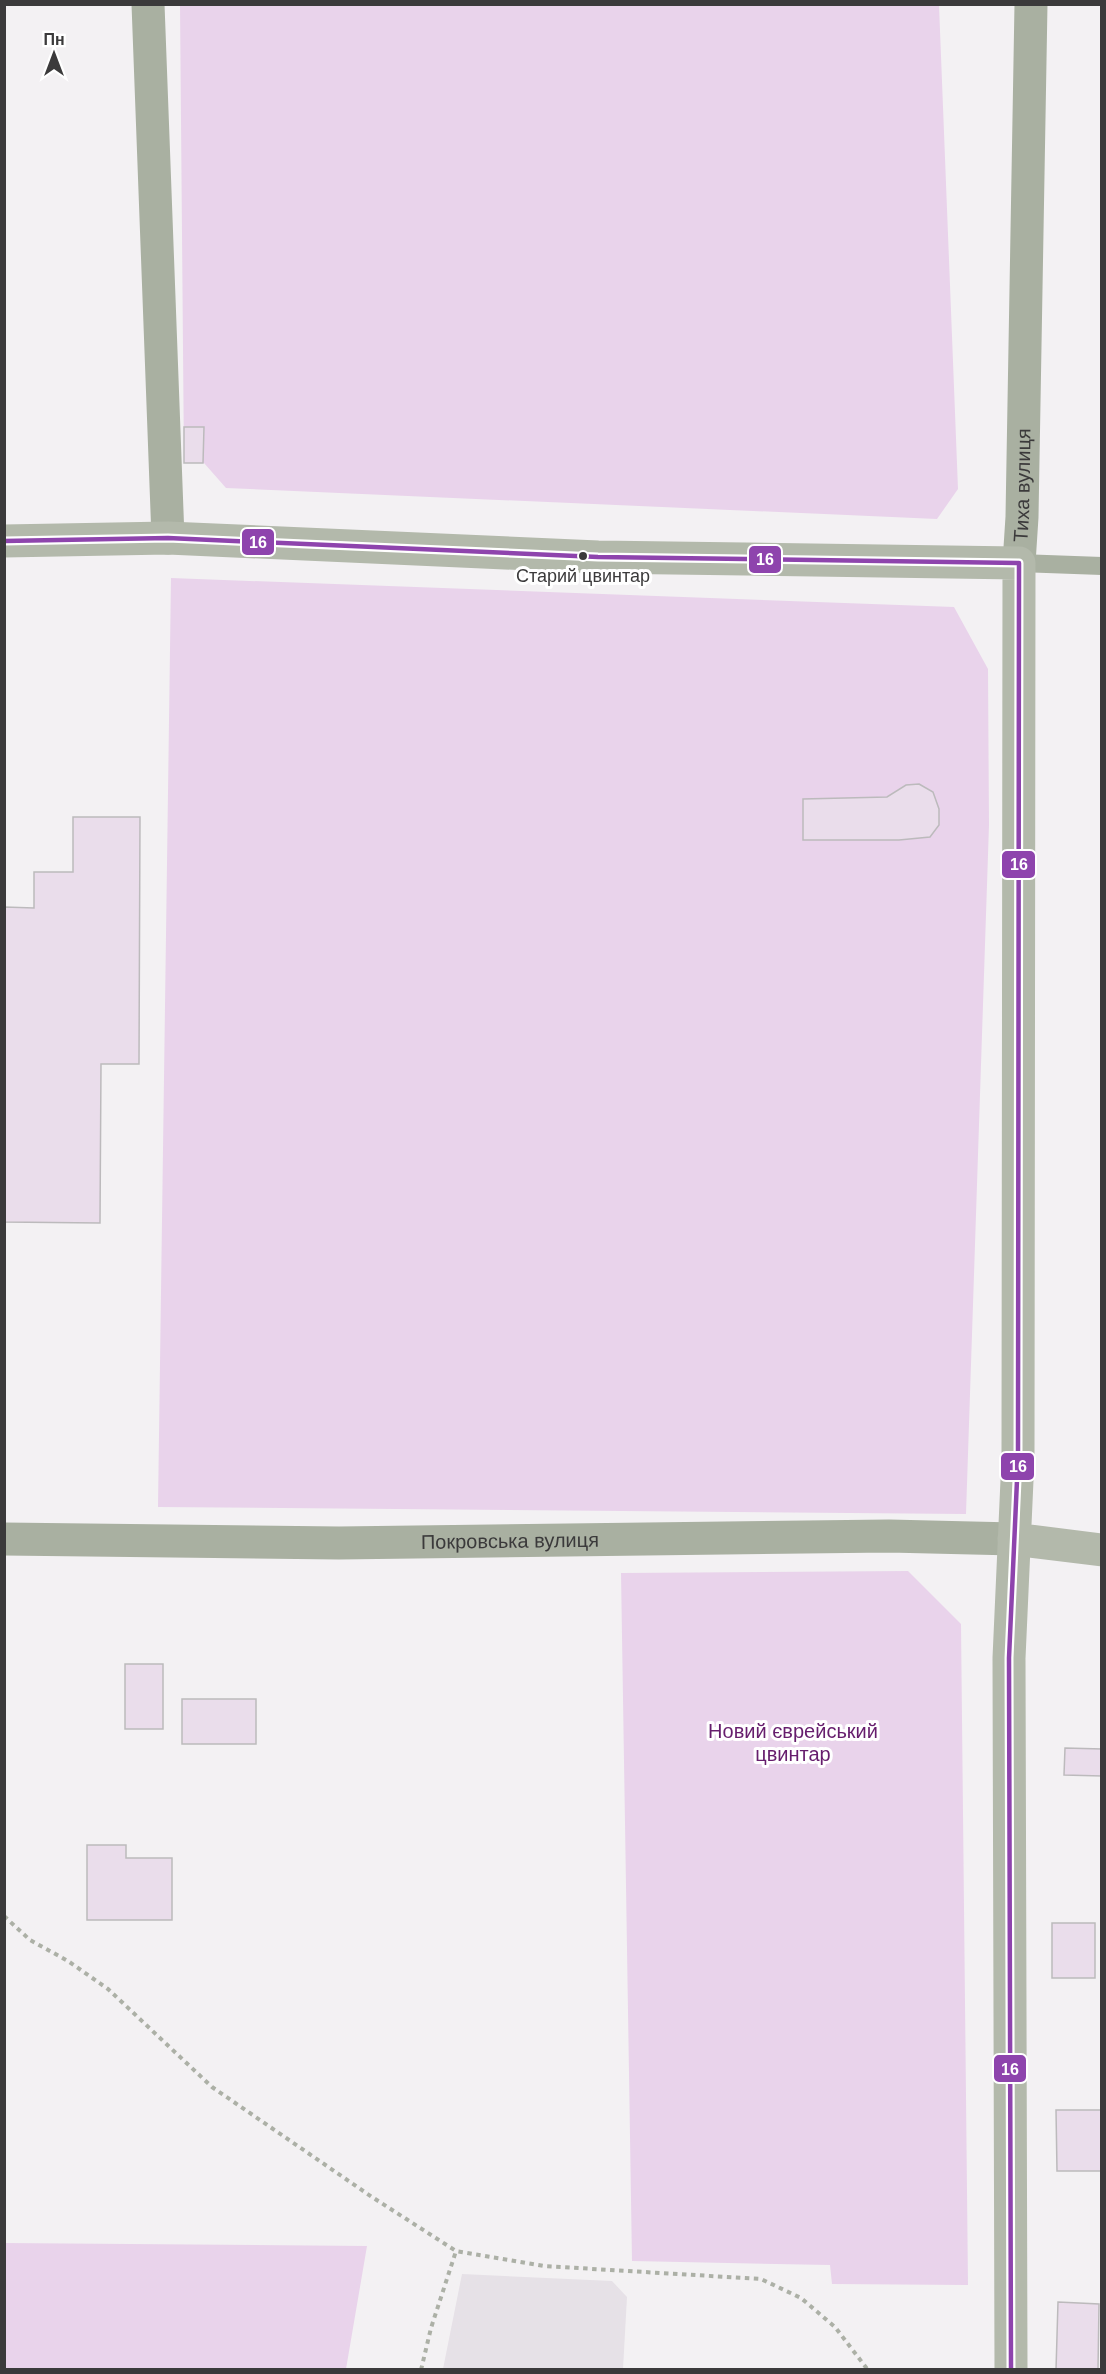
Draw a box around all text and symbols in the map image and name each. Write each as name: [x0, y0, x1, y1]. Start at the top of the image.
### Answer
north arrow: [24, 24, 84, 84]
text: Пн: [43, 31, 65, 48]
street label: Тиха вулиця: [1009, 428, 1035, 543]
line badge: 16: [241, 528, 275, 556]
text: 16: [249, 534, 267, 551]
line badge: 16: [748, 545, 782, 574]
marker: Старий цвинтар: [577, 550, 589, 562]
text: 16: [756, 551, 774, 568]
place label: Старий цвинтар: [516, 566, 650, 586]
line badge: 16: [1001, 850, 1036, 879]
text: 16: [1010, 856, 1028, 873]
line badge: 16: [1000, 1452, 1035, 1481]
text: 16: [1009, 1458, 1027, 1475]
street label: Покровська вулиця: [421, 1529, 599, 1553]
park label: Новий єврейський цвинтар: [708, 1720, 878, 1765]
line badge: 16: [993, 2054, 1027, 2083]
text: 16: [1001, 2061, 1019, 2078]

